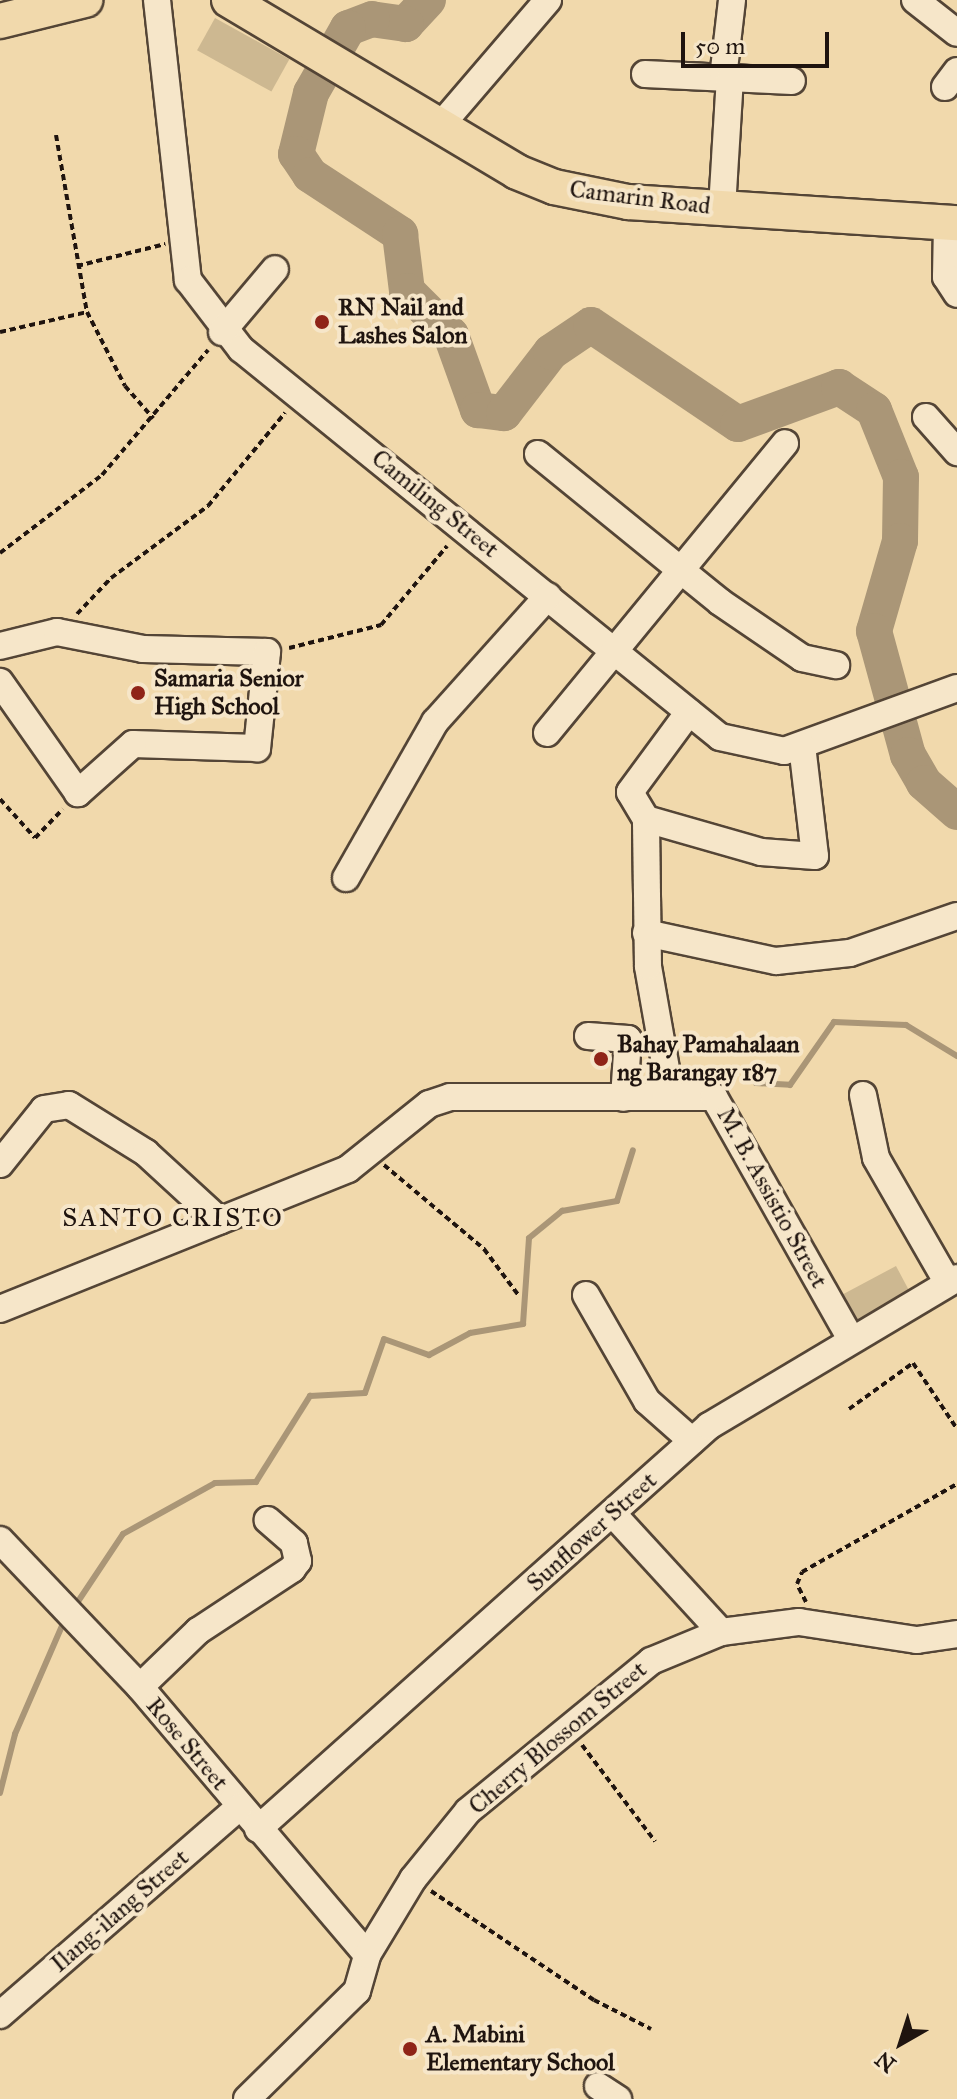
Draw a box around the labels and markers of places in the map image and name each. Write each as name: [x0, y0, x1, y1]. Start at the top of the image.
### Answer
place label: RN Nail and Lashes Salon: [338, 294, 467, 350]
marker: RN Nail and Lashes Salon: [313, 313, 331, 331]
place label: Samaria Senior High School: [154, 665, 304, 721]
marker: Samaria Senior High School: [129, 684, 147, 702]
place label: Bahay Pamahalaan ng Barangay 187: [617, 1031, 800, 1087]
marker: Bahay Pamahalaan ng Barangay 187: [592, 1050, 610, 1068]
place label: A. Mabini Elementary School: [426, 2021, 615, 2077]
marker: A. Mabini Elementary School: [401, 2040, 419, 2058]

